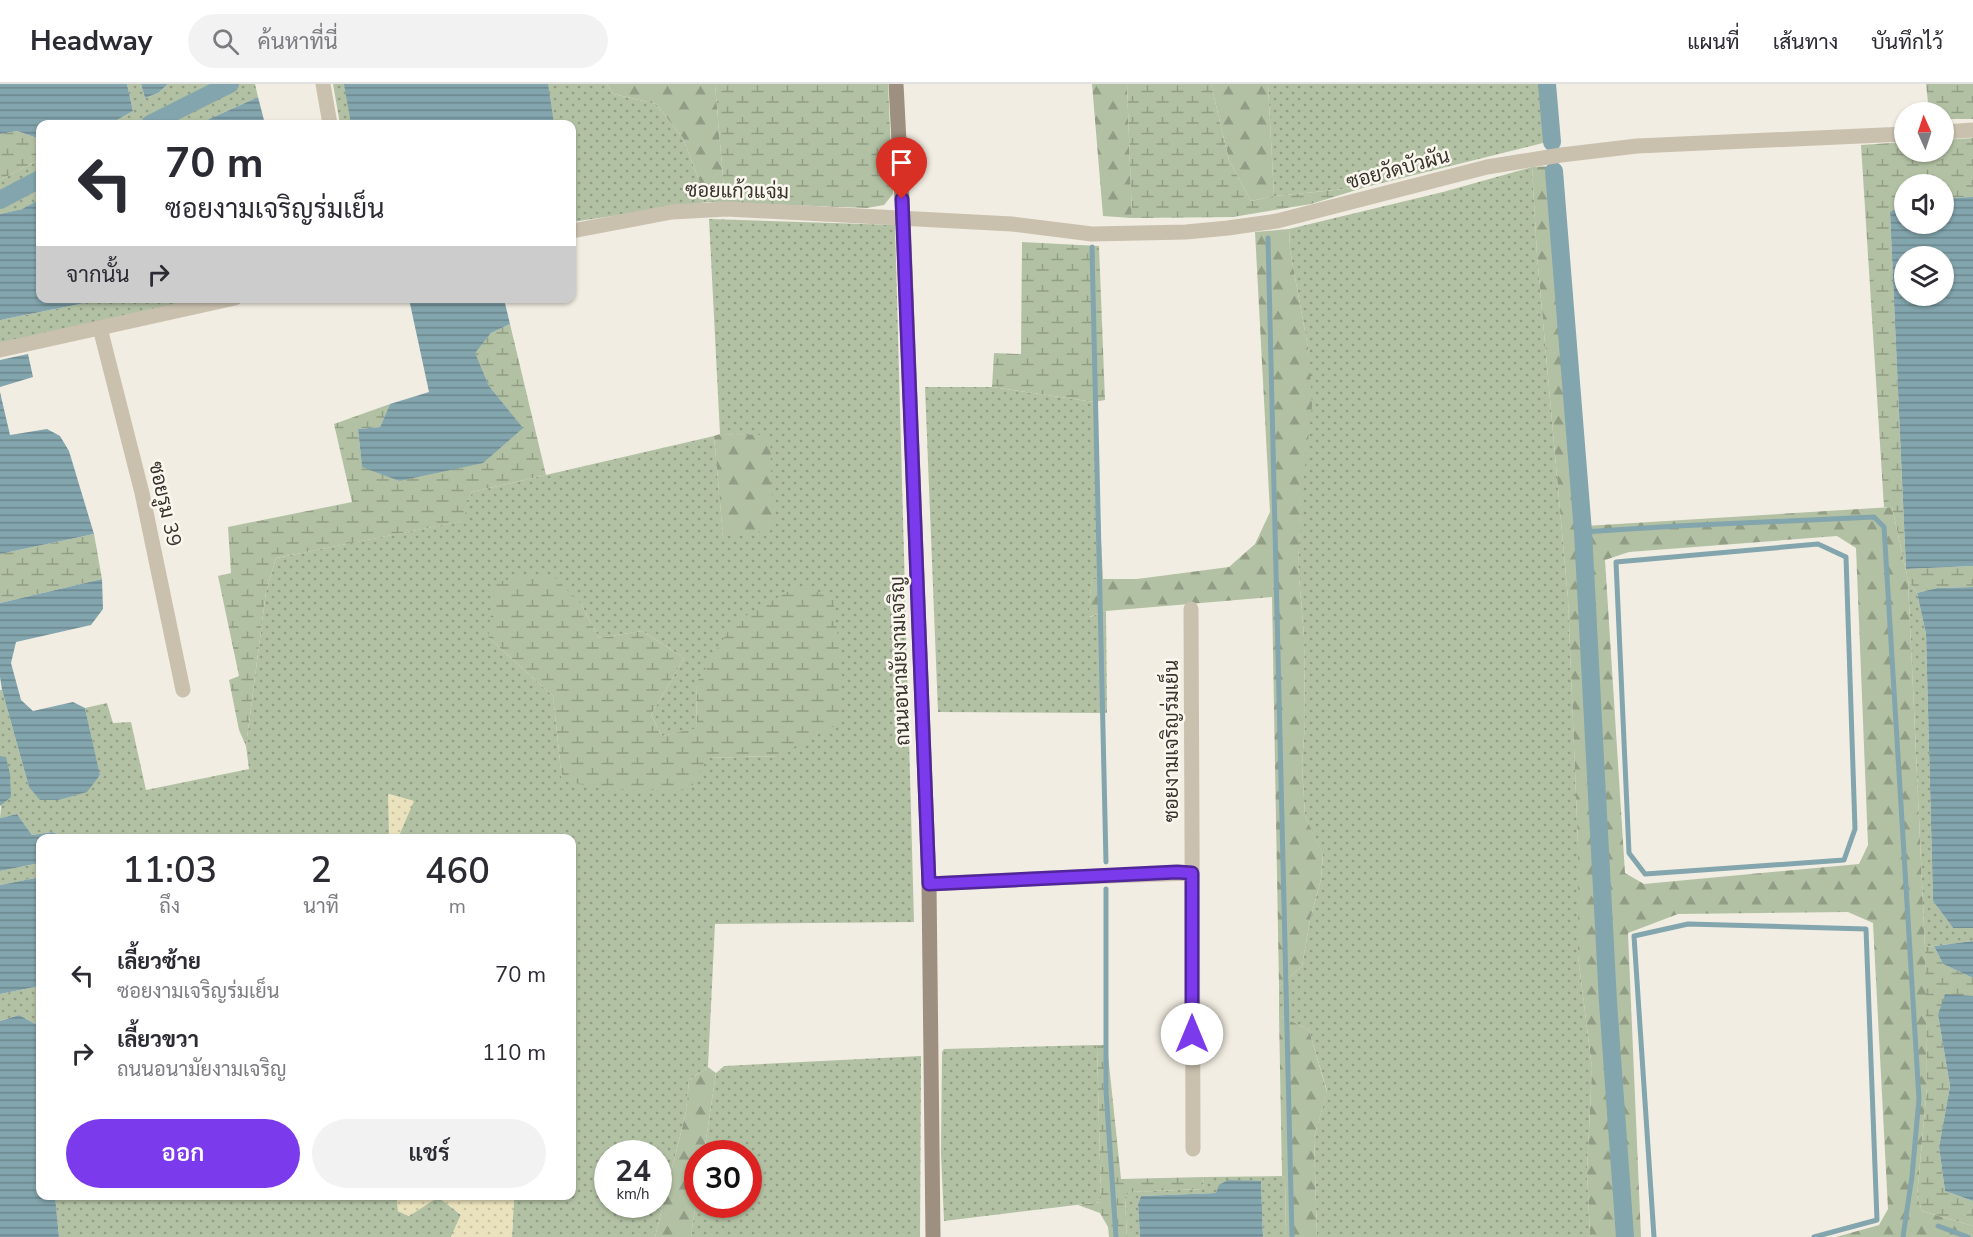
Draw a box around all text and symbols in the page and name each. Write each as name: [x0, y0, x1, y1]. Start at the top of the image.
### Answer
search box: [188, 14, 608, 68]
text: Headway: [30, 22, 152, 60]
icon: search: [209, 25, 242, 58]
text: ค้นหาที่นี่: [257, 27, 338, 57]
text: แผนที่: [1687, 28, 1740, 56]
text: เส้นทาง: [1773, 28, 1838, 56]
text: บันทึกไว้: [1871, 28, 1943, 56]
north arrow: [1894, 102, 1954, 162]
map controls: [1894, 102, 1954, 306]
text: 70 m: [165, 135, 264, 192]
pin: [876, 137, 927, 199]
street label: ซอยวัดบัวผัน: [1343, 142, 1453, 196]
icon: left: [66, 144, 144, 222]
icon: arrive: [885, 146, 918, 179]
button: sound: [1894, 174, 1954, 234]
street label: ซอยแก้วแจ่ม: [685, 177, 789, 205]
text: ซอยงามเจริญร่มเย็น: [165, 191, 384, 228]
button: layers: [1894, 246, 1954, 306]
icon: right: [142, 258, 175, 291]
text: จากนั้น: [66, 260, 130, 290]
street label: ซอยรูม 39: [141, 459, 188, 549]
street label: ถนนอนามัยงามเจริญ: [884, 576, 916, 746]
street label: ซอยงามเจริญร่มเย็น: [1156, 660, 1185, 822]
text: 11:03: [122, 846, 217, 895]
text: 2: [310, 846, 332, 895]
text: 460: [425, 847, 490, 896]
text: ถึง: [159, 893, 180, 920]
text: นาที: [303, 893, 339, 920]
text: m: [449, 893, 466, 920]
text: เลี้ยวซ้าย: [117, 947, 201, 977]
icon: left: [66, 959, 99, 992]
text: 70 m: [495, 960, 546, 990]
text: ซอยงามเจริญร่มเย็น: [117, 978, 280, 1005]
position arrow: [1160, 1002, 1224, 1066]
text: เลี้ยวขวา: [117, 1025, 199, 1055]
icon: right: [66, 1037, 99, 1070]
text: 110 m: [482, 1038, 546, 1068]
text: ถนนอนามัยงามเจริญ: [117, 1056, 287, 1083]
button: ออก: [66, 1119, 300, 1188]
button: แชร์: [312, 1119, 546, 1188]
speed limit sign: 30: [684, 1140, 762, 1218]
text: 24: [615, 1151, 651, 1192]
text: km/h: [616, 1184, 650, 1204]

